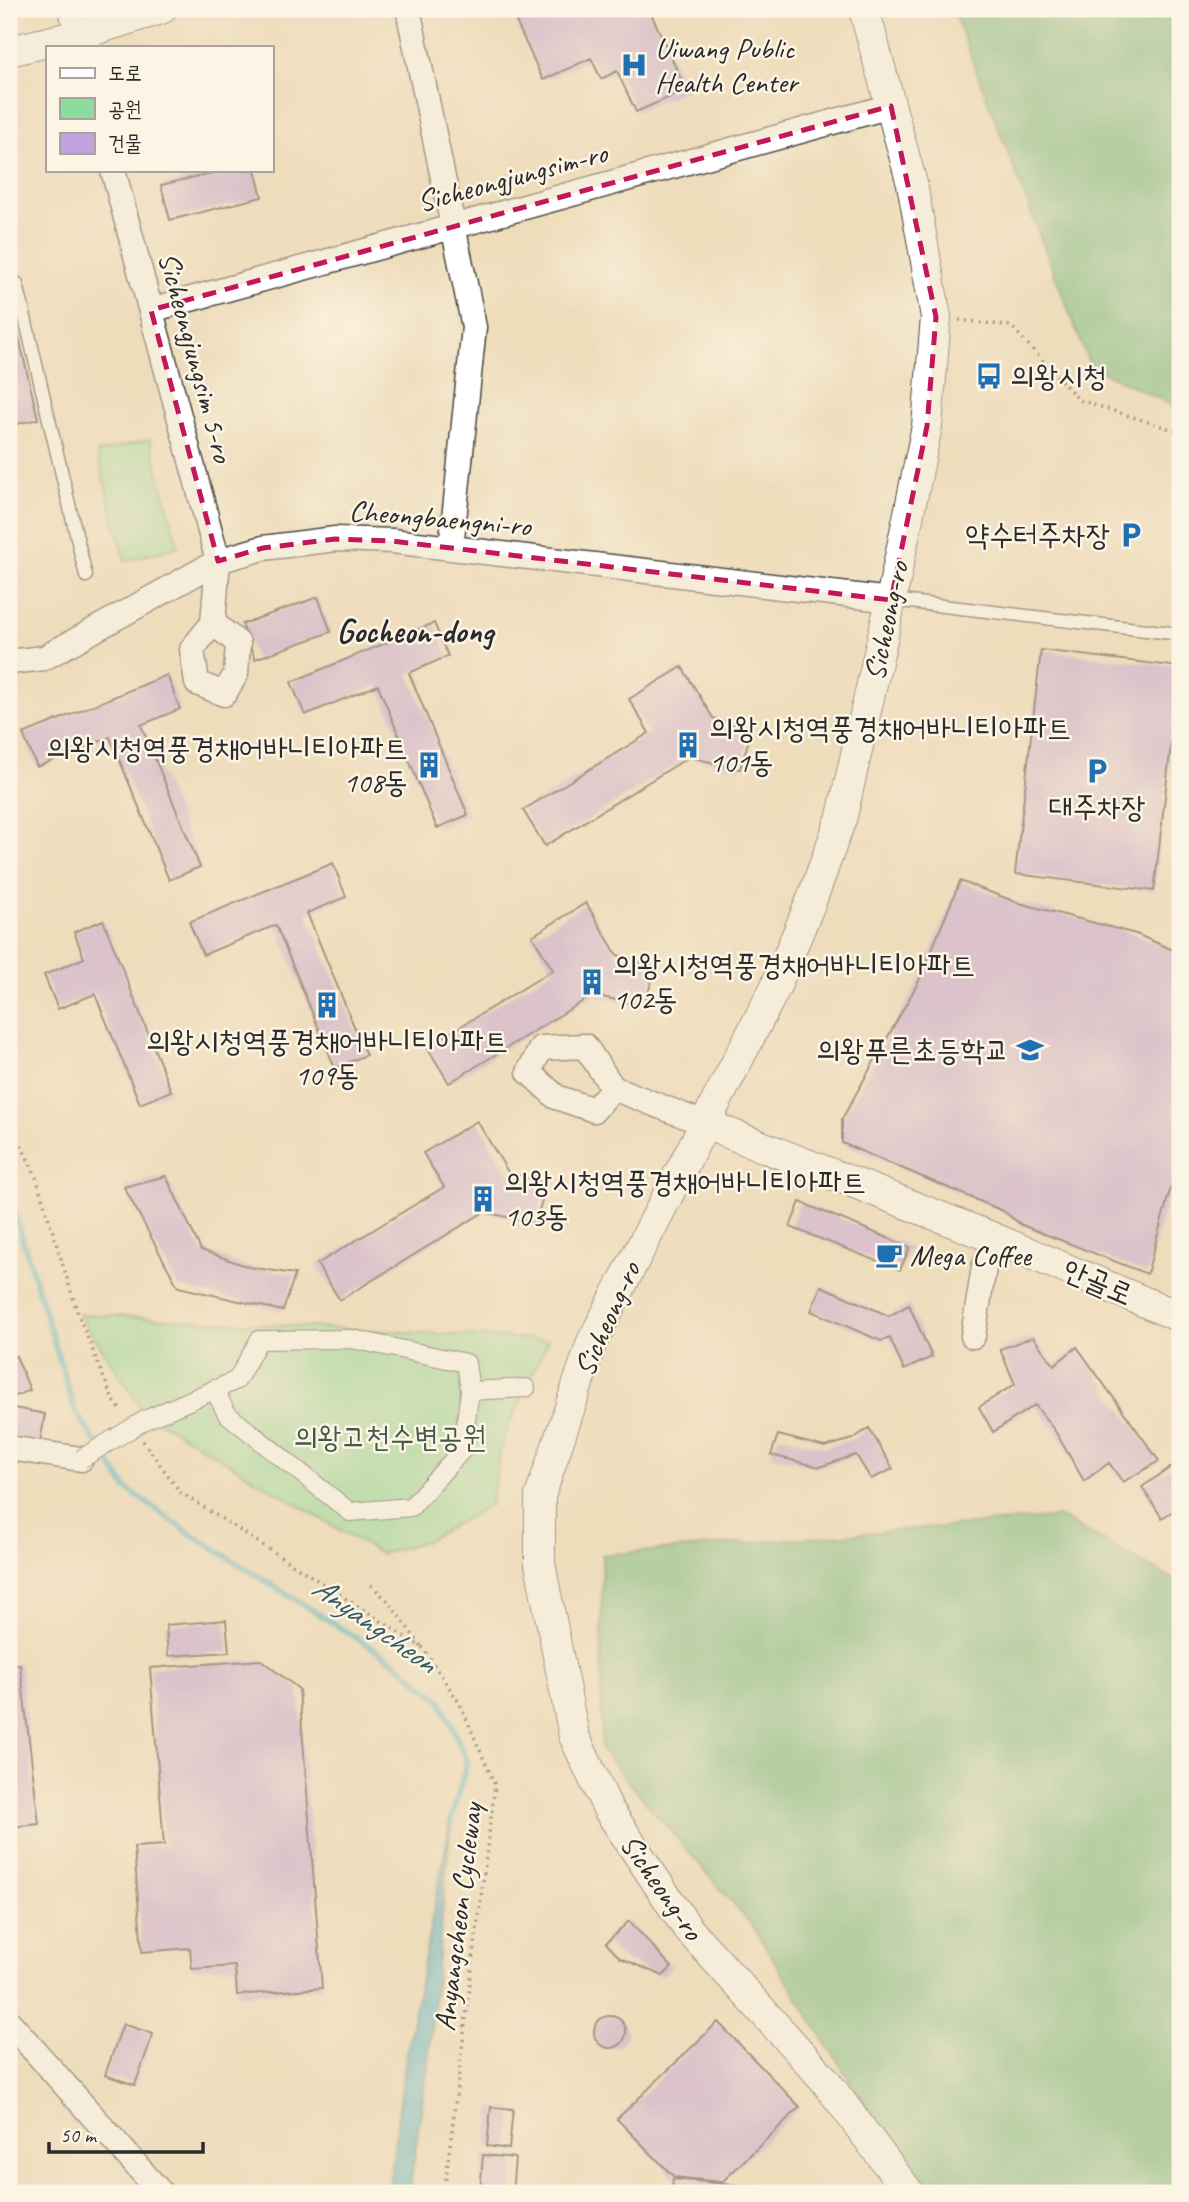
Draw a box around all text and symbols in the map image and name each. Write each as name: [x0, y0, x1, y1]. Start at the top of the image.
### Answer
place label: Uiwang Public Health Center: [655, 29, 800, 101]
legend: [46, 46, 273, 172]
hospital icon: Uiwang Public Health Center: [619, 50, 649, 80]
text: 도로: [108, 60, 142, 86]
text: 공원: [108, 96, 142, 122]
text: 건물: [108, 130, 142, 156]
street label: Sicheongjungsim-ro: [413, 133, 612, 221]
street label: Sicheongjungsim 5-ro: [150, 248, 243, 467]
place label: 의왕시청: [1010, 357, 1107, 395]
bus stop icon: 의왕시청: [974, 361, 1004, 391]
street label: Cheongbaengni-ro: [348, 491, 534, 545]
place label: 약수터주차장: [965, 516, 1110, 554]
parking icon: 약수터주차장: [1116, 520, 1146, 550]
street label: Sicheong-ro: [855, 557, 917, 684]
district label: Gocheon-dong: [337, 610, 496, 652]
place label: 의왕시청역풍경채어바니티아파트 101동: [709, 709, 1071, 781]
place label: 의왕시청역풍경채어바니티아파트 108동: [46, 729, 408, 801]
building icon: 의왕시청역풍경채어바니티아파트 101동: [673, 730, 703, 760]
building icon: 의왕시청역풍경채어바니티아파트 108동: [414, 750, 444, 780]
parking icon: 대주차장: [1082, 756, 1112, 786]
place label: 대주차장: [1049, 788, 1145, 826]
place label: 의왕시청역풍경채어바니티아파트 102동: [613, 946, 975, 1018]
building icon: 의왕시청역풍경채어바니티아파트 102동: [577, 967, 607, 997]
building icon: 의왕시청역풍경채어바니티아파트 109동: [312, 990, 342, 1020]
place label: 의왕시청역풍경채어바니티아파트 109동: [146, 1022, 508, 1094]
place label: 의왕푸른초등학교: [816, 1031, 1009, 1069]
school or university icon: 의왕푸른초등학교: [1015, 1035, 1045, 1065]
place label: 의왕시청역풍경채어바니티아파트 103동: [504, 1163, 866, 1235]
building icon: 의왕시청역풍경채어바니티아파트 103동: [468, 1184, 498, 1214]
place label: Mega Coffee: [910, 1236, 1033, 1274]
cafe icon: Mega Coffee: [874, 1240, 904, 1270]
street label: 안골로: [1057, 1250, 1139, 1314]
street label: Sicheong-ro: [565, 1255, 649, 1382]
park label: 의왕고천수변공원: [293, 1418, 487, 1456]
water label: Anyangcheon: [305, 1567, 447, 1684]
street label: Anyangcheon Cycleway: [425, 1798, 491, 2033]
street label: Sicheong-ro: [612, 1827, 713, 1948]
scale bar: [49, 2111, 203, 2155]
text: 50 m: [60, 2122, 98, 2148]

